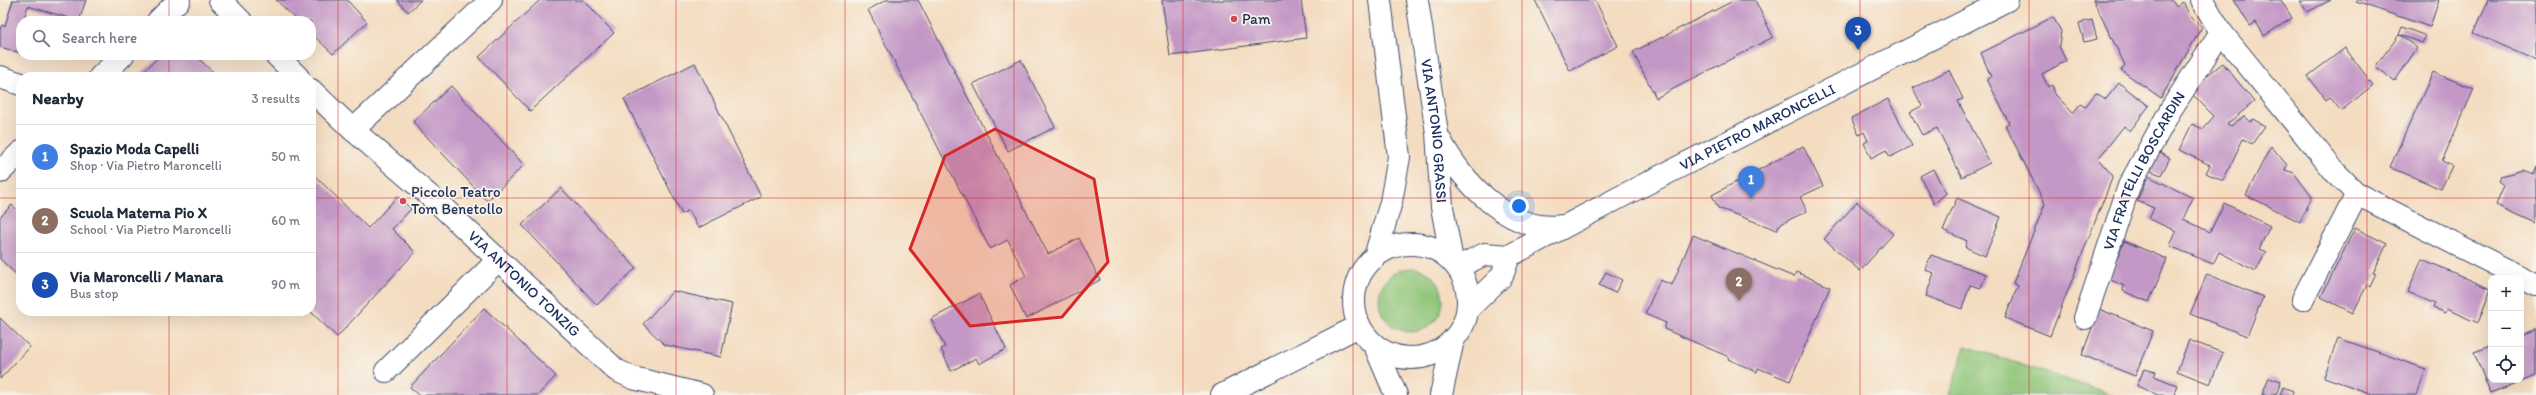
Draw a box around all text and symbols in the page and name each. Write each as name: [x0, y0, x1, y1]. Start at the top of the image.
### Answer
place label: Pam: [1242, 10, 1271, 28]
marker: Pam: [1229, 14, 1239, 24]
search box: [16, 16, 316, 60]
pin: 3: [1845, 17, 1871, 50]
icon: search: [30, 27, 52, 49]
text: Search here: [62, 29, 137, 47]
street label: VIA ANTONIO GRASSI: [1417, 58, 1451, 203]
street label: VIA PIETRO MARONCELLI: [1677, 80, 1838, 174]
text: Nearby: [32, 88, 84, 108]
street label: VIA FRATELLI BOSCARDIN: [2099, 88, 2189, 253]
text: 3 results: [251, 91, 300, 106]
text: Spazio Moda Capelli: [70, 140, 199, 158]
text: 1: [42, 149, 48, 164]
text: 50 m: [271, 149, 300, 164]
text: Shop · Via Pietro Maroncelli: [70, 158, 222, 173]
pin: 1: [1738, 166, 1764, 199]
place label: Piccolo Teatro Tom Benetollo: [411, 183, 503, 218]
marker: Piccolo Teatro Tom Benetollo: [398, 196, 408, 206]
your location: [1509, 196, 1529, 216]
text: Scuola Materna Pio X: [70, 204, 207, 222]
text: 2: [42, 213, 48, 228]
text: 60 m: [271, 213, 300, 228]
text: School · Via Pietro Maroncelli: [70, 222, 231, 237]
street label: VIA ANTONIO TONZIG: [464, 227, 584, 341]
text: Via Maroncelli / Manara: [70, 268, 223, 286]
pin: 2: [1726, 268, 1752, 301]
map controls: [2488, 275, 2524, 383]
button: +: [2488, 275, 2524, 311]
text: 3: [41, 277, 49, 292]
text: 90 m: [271, 277, 300, 292]
text: Bus stop: [70, 286, 118, 301]
button: −: [2488, 311, 2524, 347]
button: locate: [2488, 347, 2524, 383]

